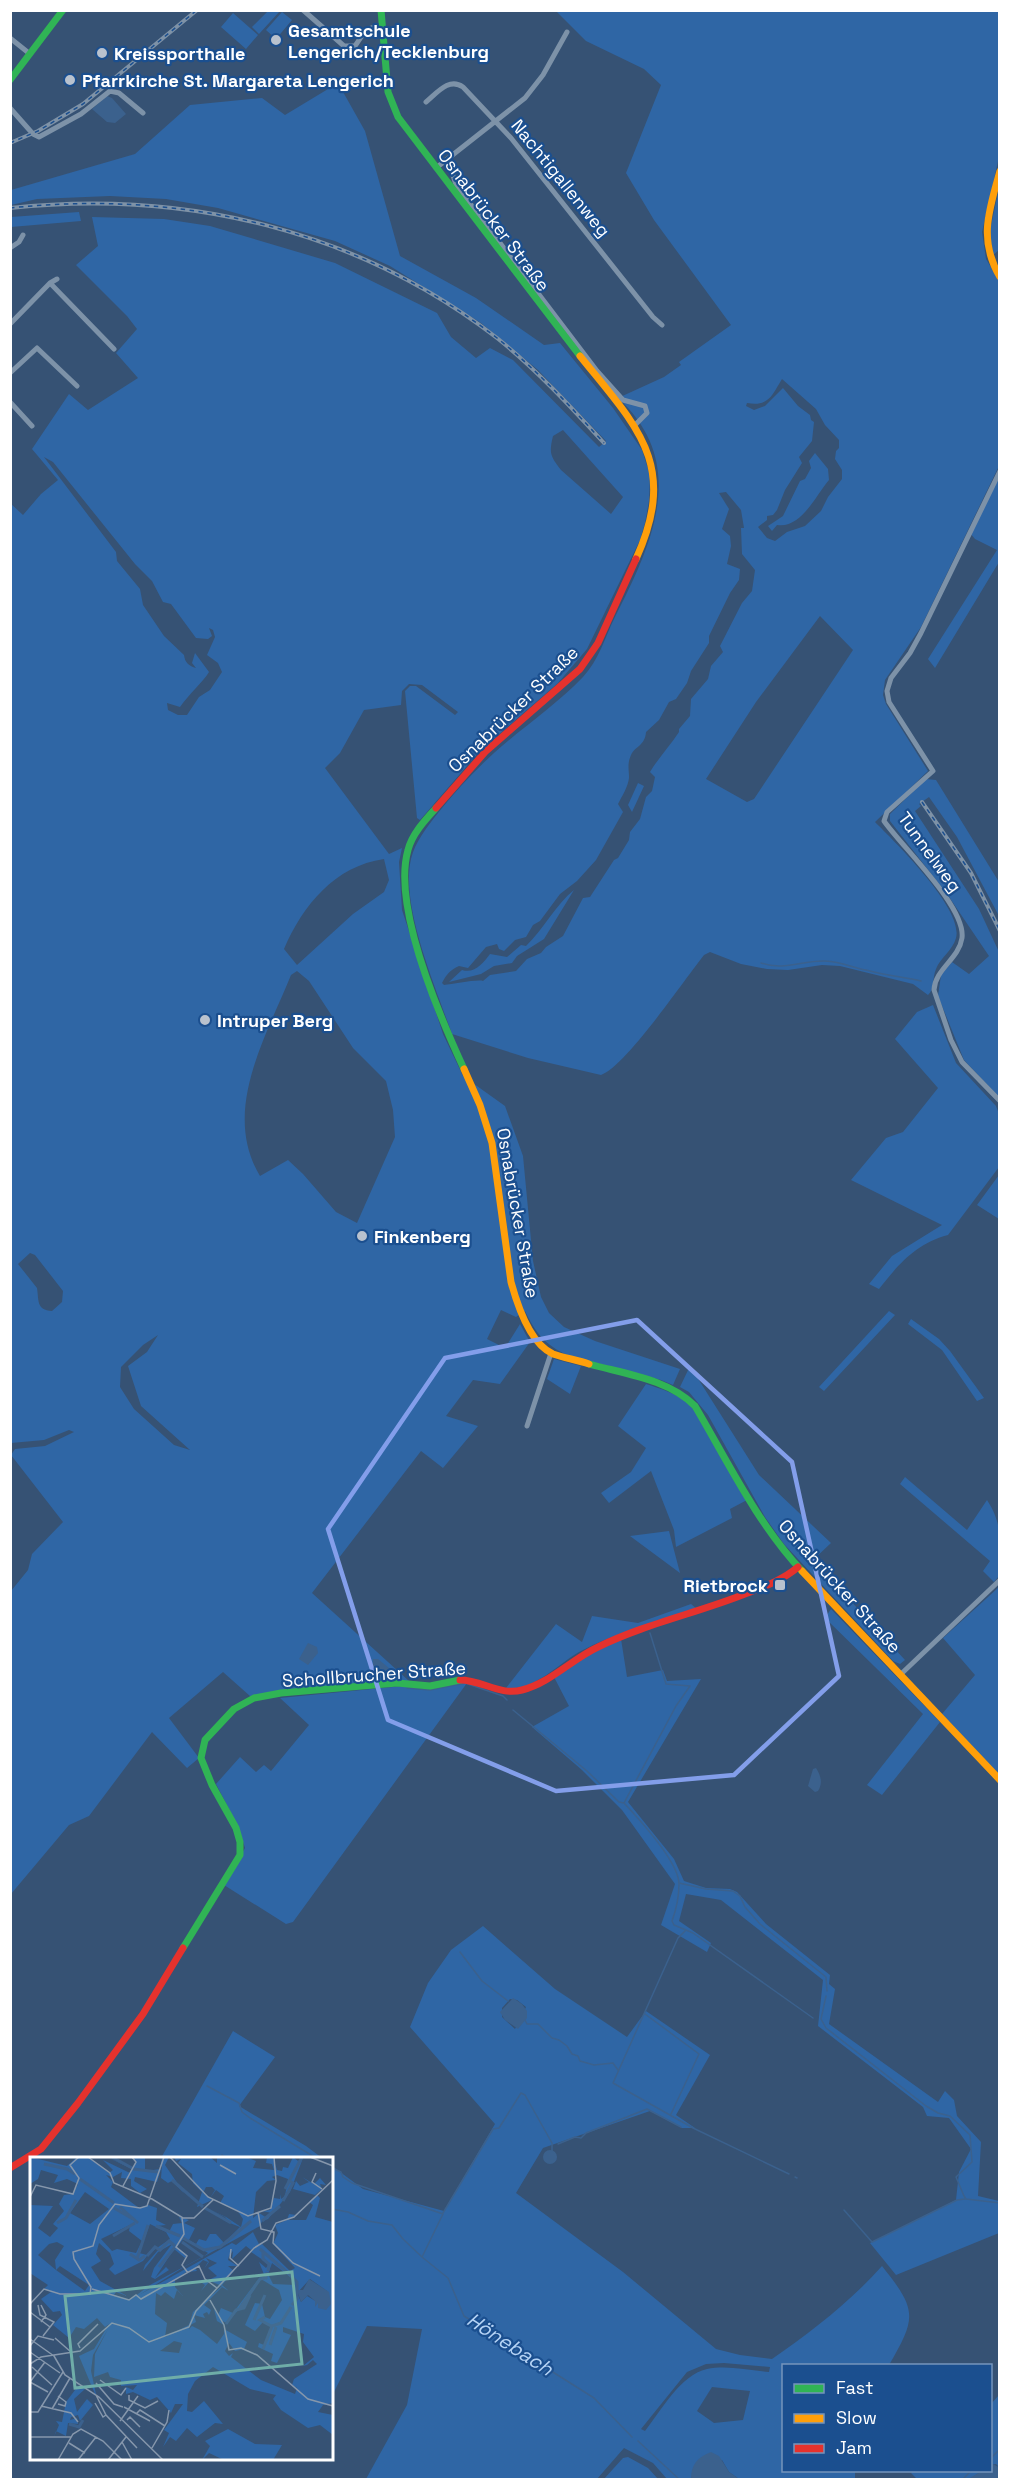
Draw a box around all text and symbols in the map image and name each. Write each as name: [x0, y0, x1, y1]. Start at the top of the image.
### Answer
place label: Gesamtschule Lengerich/Tecklenburg: [288, 19, 489, 63]
marker: Gesamtschule Lengerich/Tecklenburg: [269, 33, 283, 47]
place label: Kreissporthalle: [114, 42, 245, 65]
marker: Kreissporthalle: [95, 46, 109, 60]
place label: Pfarrkirche St. Margareta Lengerich: [82, 69, 394, 92]
marker: Pfarrkirche St. Margareta Lengerich: [63, 73, 77, 87]
street label: Nachtigallenweg: [506, 114, 616, 242]
street label: Osnabrücker Straße: [433, 144, 555, 296]
street label: Osnabrücker Straße: [443, 641, 583, 777]
street label: Tunnelweg: [893, 807, 967, 897]
place label: Intruper Berg: [217, 1009, 333, 1032]
marker: Intruper Berg: [198, 1013, 212, 1027]
street label: Osnabrücker Straße: [492, 1126, 544, 1300]
place label: Finkenberg: [374, 1225, 471, 1248]
marker: Finkenberg: [355, 1229, 369, 1243]
street label: Osnabrücker Straße: [774, 1514, 906, 1658]
place label: Rietbrock: [684, 1574, 768, 1597]
marker: Rietbrock: [773, 1578, 787, 1592]
street label: Schollbrucher Straße: [281, 1656, 467, 1692]
inset map: [30, 2157, 333, 2460]
water label: Hönebach: [462, 2306, 559, 2382]
legend: [782, 2364, 992, 2472]
text: Fast: [836, 2376, 873, 2399]
text: Slow: [836, 2406, 877, 2429]
text: Jam: [836, 2436, 872, 2459]

